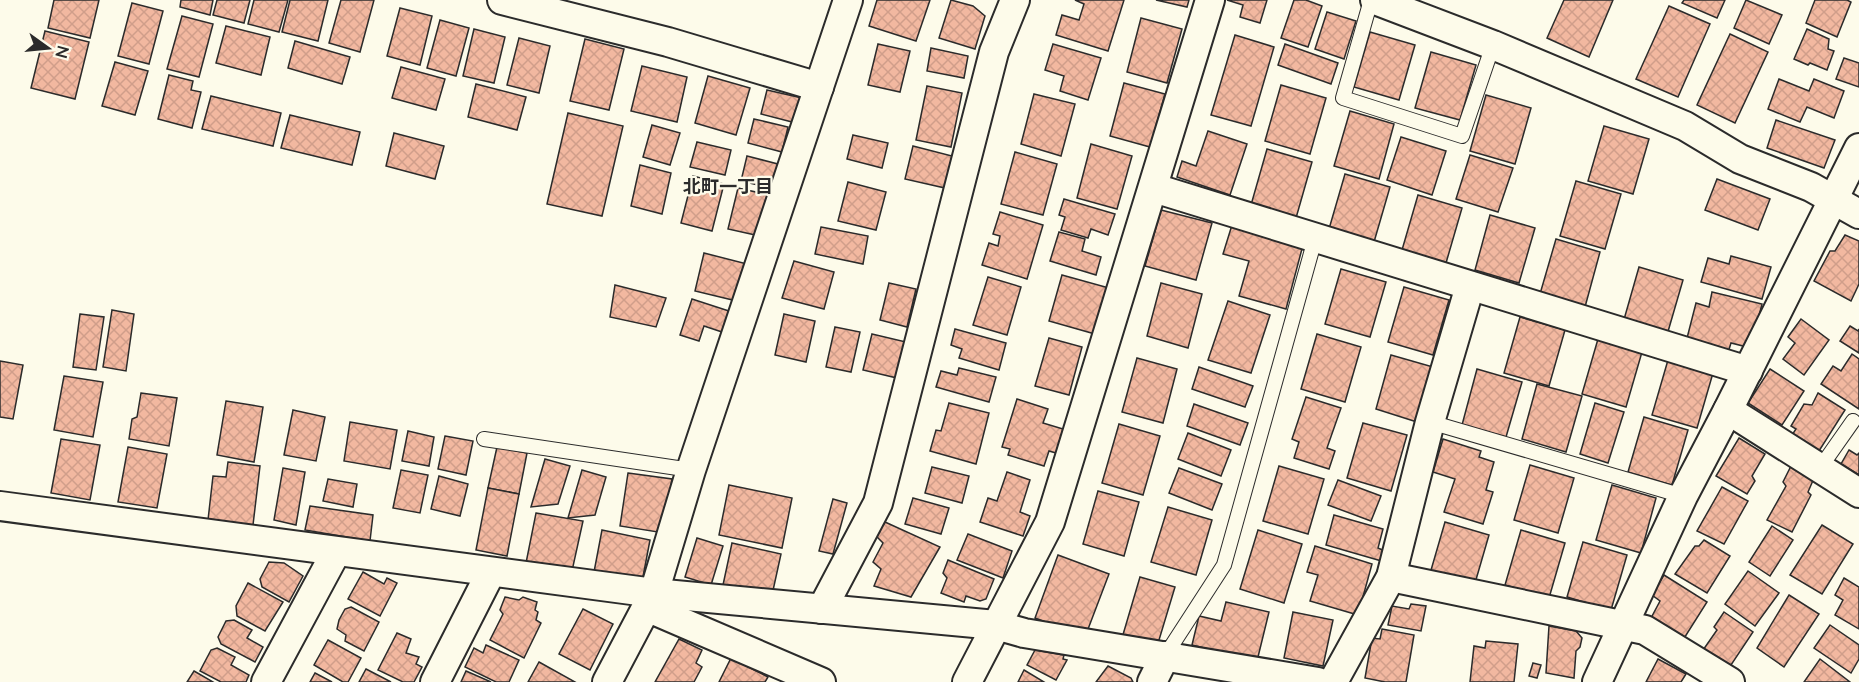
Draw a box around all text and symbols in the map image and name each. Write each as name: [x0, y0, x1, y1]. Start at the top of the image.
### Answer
north arrow: [18, 18, 78, 78]
text: N: [52, 44, 74, 60]
district label: 北町一丁目: [683, 175, 773, 197]

